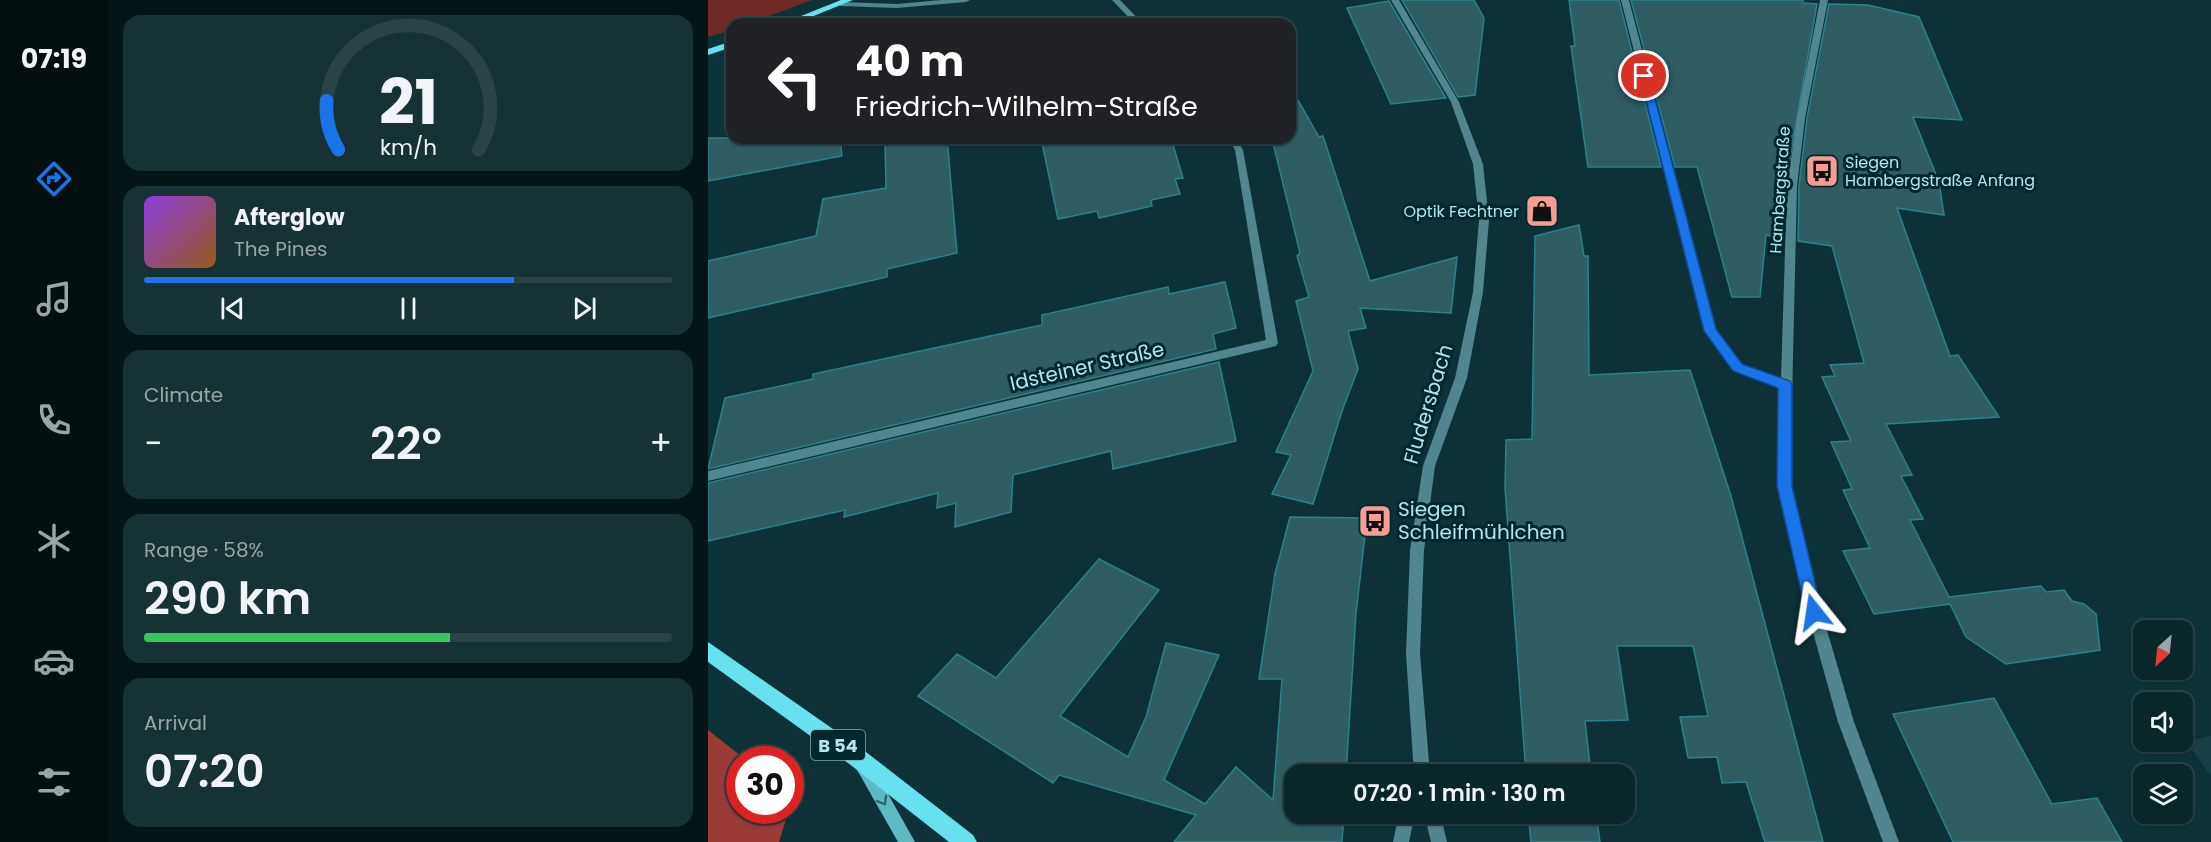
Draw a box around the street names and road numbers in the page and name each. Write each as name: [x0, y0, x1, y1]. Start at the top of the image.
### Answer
street label: Hambergstraße: [1764, 125, 1796, 254]
street label: Idsteiner Straße: [1007, 335, 1167, 397]
street label: Fludersbach: [1397, 341, 1459, 467]
road number: B 54: [811, 730, 865, 760]

